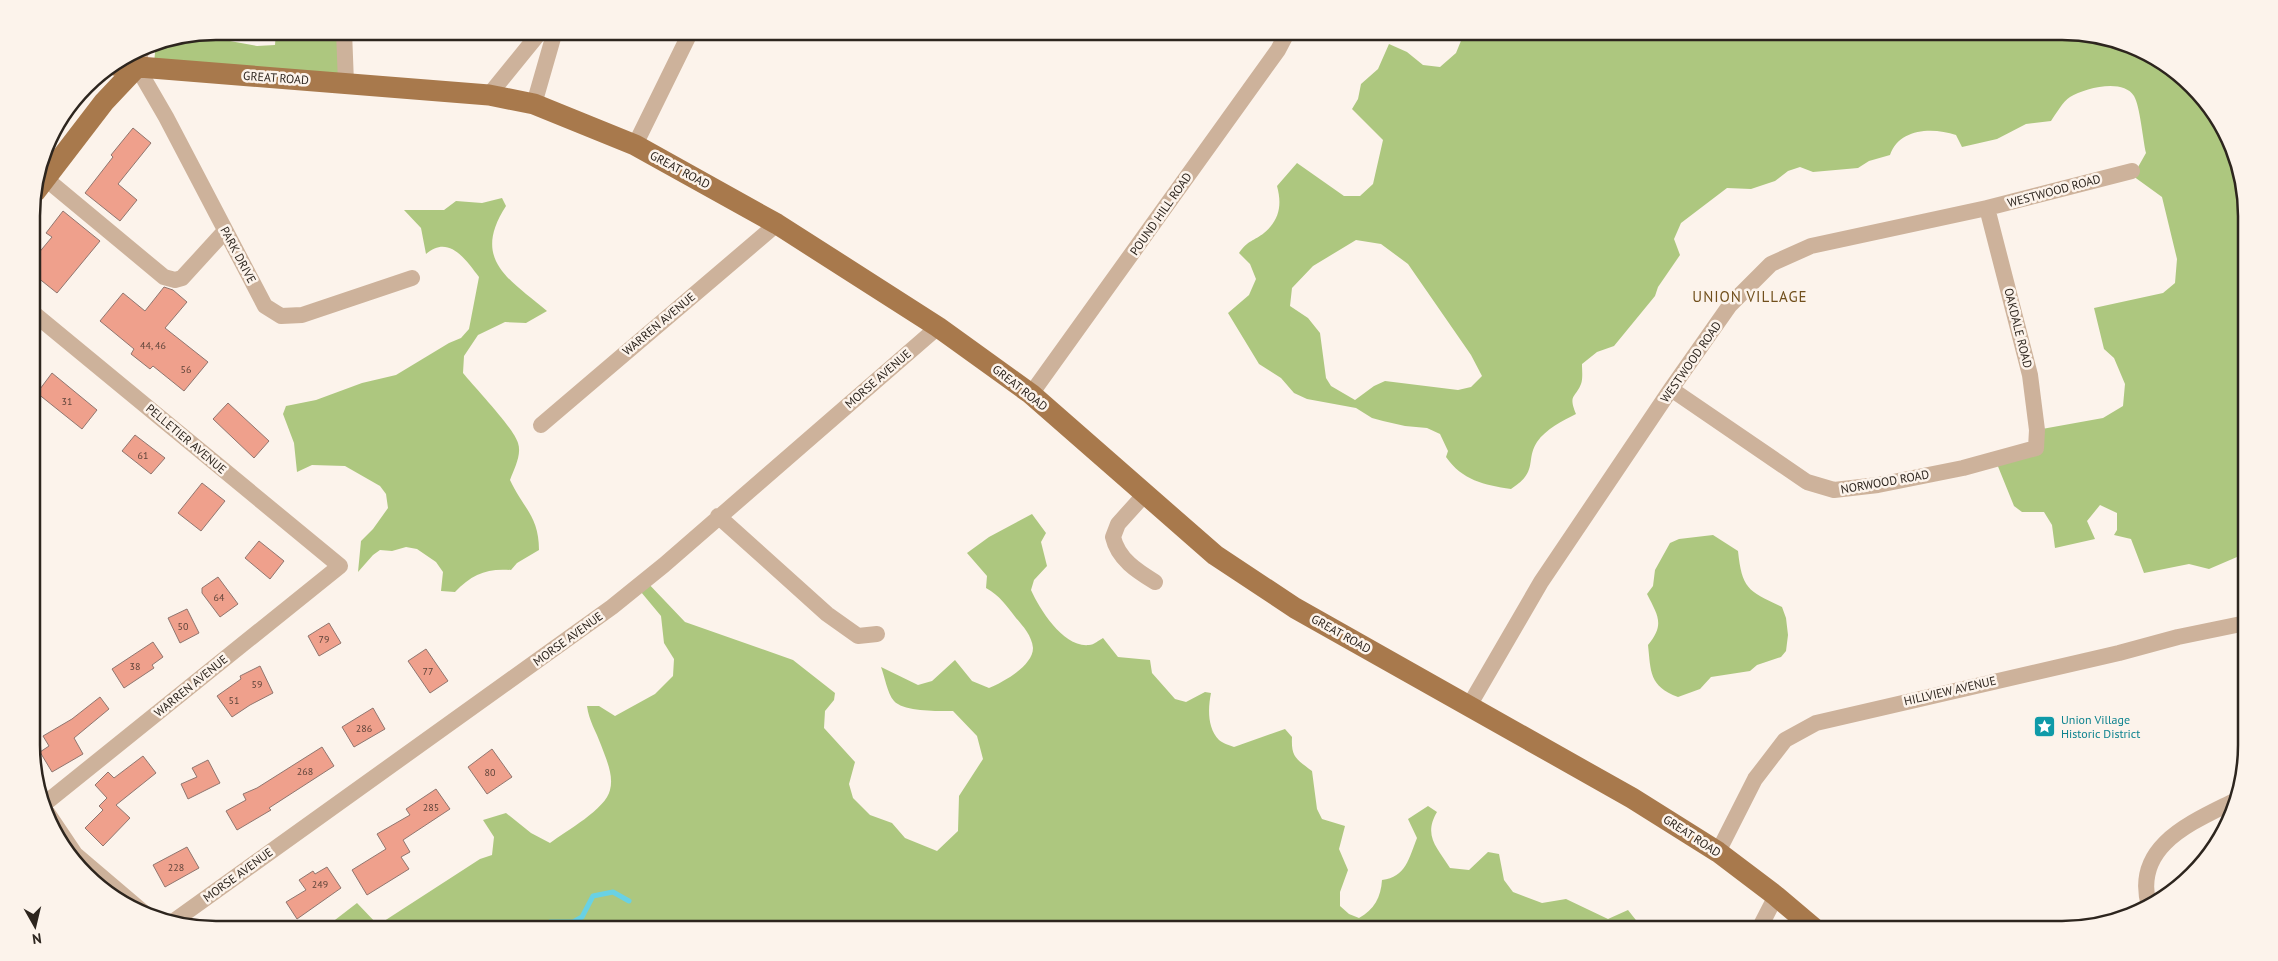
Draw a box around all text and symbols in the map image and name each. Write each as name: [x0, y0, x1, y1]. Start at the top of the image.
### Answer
street label: GREAT ROAD: [243, 68, 310, 87]
street label: GREAT ROAD: [648, 147, 713, 192]
street label: POUND HILL ROAD: [1126, 169, 1195, 258]
street label: WESTWOOD ROAD: [2006, 171, 2102, 210]
street label: PARK DRIVE: [217, 224, 260, 286]
street label: OAKDALE ROAD: [2001, 286, 2036, 370]
district label: UNION VILLAGE: [1692, 287, 1808, 306]
street label: WARREN AVENUE: [619, 289, 698, 358]
street label: WESTWOOD ROAD: [1657, 318, 1724, 405]
house number: 44, 46: [140, 339, 166, 352]
street label: MORSE AVENUE: [842, 346, 914, 411]
street label: GREAT ROAD: [990, 361, 1051, 414]
house number: 56: [181, 363, 191, 376]
house number: 31: [62, 395, 72, 408]
street label: PELLETIER AVENUE: [143, 401, 230, 477]
house number: 61: [138, 449, 148, 462]
street label: NORWOOD ROAD: [1840, 466, 1930, 497]
house number: 64: [214, 591, 225, 604]
street label: MORSE AVENUE: [530, 608, 605, 669]
street label: GREAT ROAD: [1309, 611, 1374, 656]
house number: 50: [178, 620, 189, 633]
house number: 79: [319, 633, 329, 646]
street label: WARREN AVENUE: [151, 651, 230, 720]
house number: 38: [130, 660, 140, 673]
house number: 77: [423, 665, 433, 678]
street label: HILLVIEW AVENUE: [1902, 673, 1997, 708]
house number: 59: [252, 678, 262, 691]
house number: 51: [229, 694, 239, 707]
place label: Union Village Historic District: [2061, 712, 2140, 741]
place icon: Union Village Historic District: [2033, 715, 2057, 739]
house number: 286: [356, 722, 372, 735]
house number: 268: [297, 765, 313, 778]
house number: 80: [485, 766, 496, 779]
house number: 285: [423, 801, 439, 814]
street label: GREAT ROAD: [1661, 811, 1724, 860]
street label: MORSE AVENUE: [200, 844, 275, 905]
house number: 228: [168, 861, 184, 874]
house number: 249: [312, 878, 328, 891]
north arrow: [10, 901, 60, 951]
text: N: [31, 929, 43, 948]

